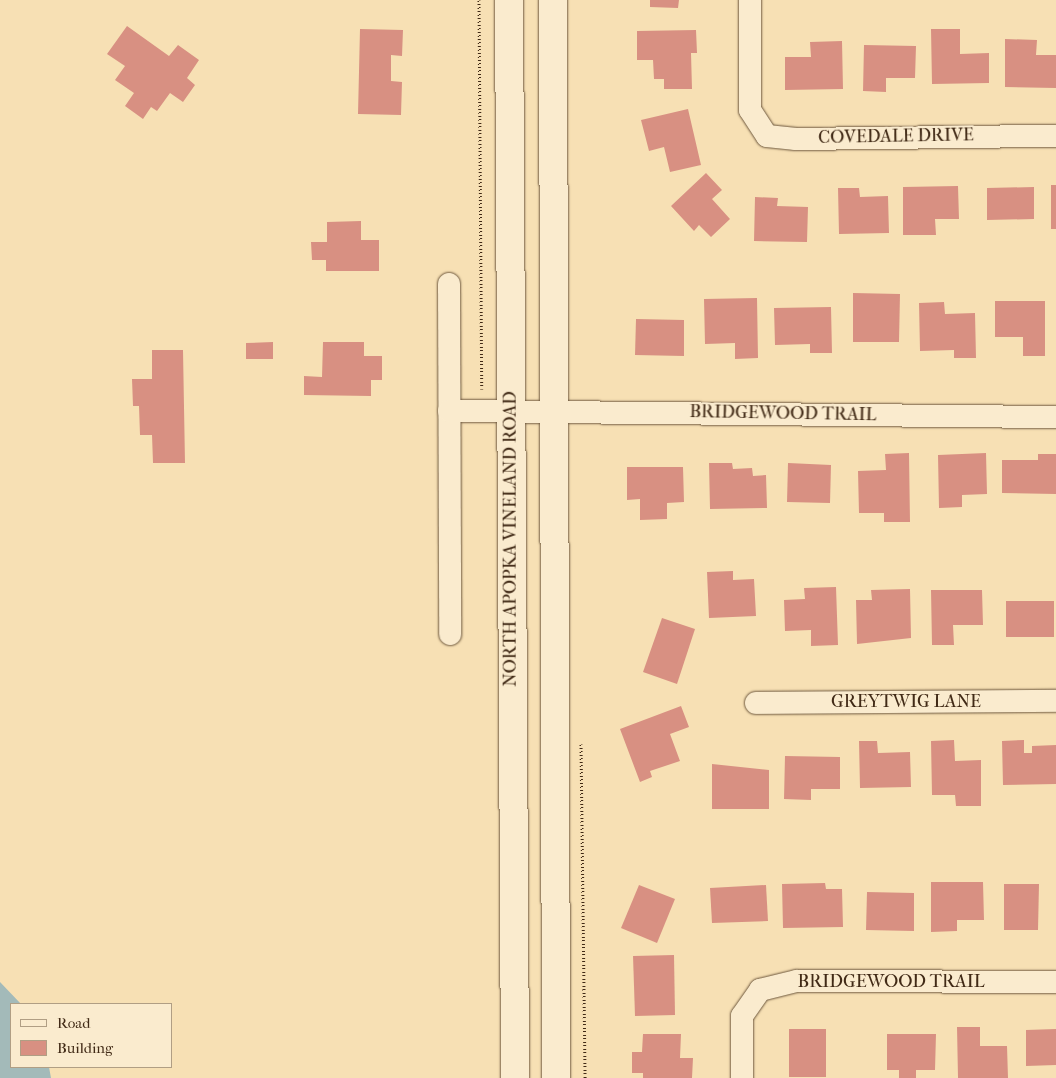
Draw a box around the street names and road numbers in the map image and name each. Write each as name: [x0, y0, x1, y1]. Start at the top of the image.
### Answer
street label: COVEDALE DRIVE: [818, 125, 974, 149]
street label: NORTH APOPKA VINELAND ROAD: [500, 391, 522, 687]
street label: BRIDGEWOOD TRAIL: [689, 402, 877, 426]
street label: GREYTWIG LANE: [831, 691, 981, 713]
street label: BRIDGEWOOD TRAIL: [798, 971, 984, 993]

